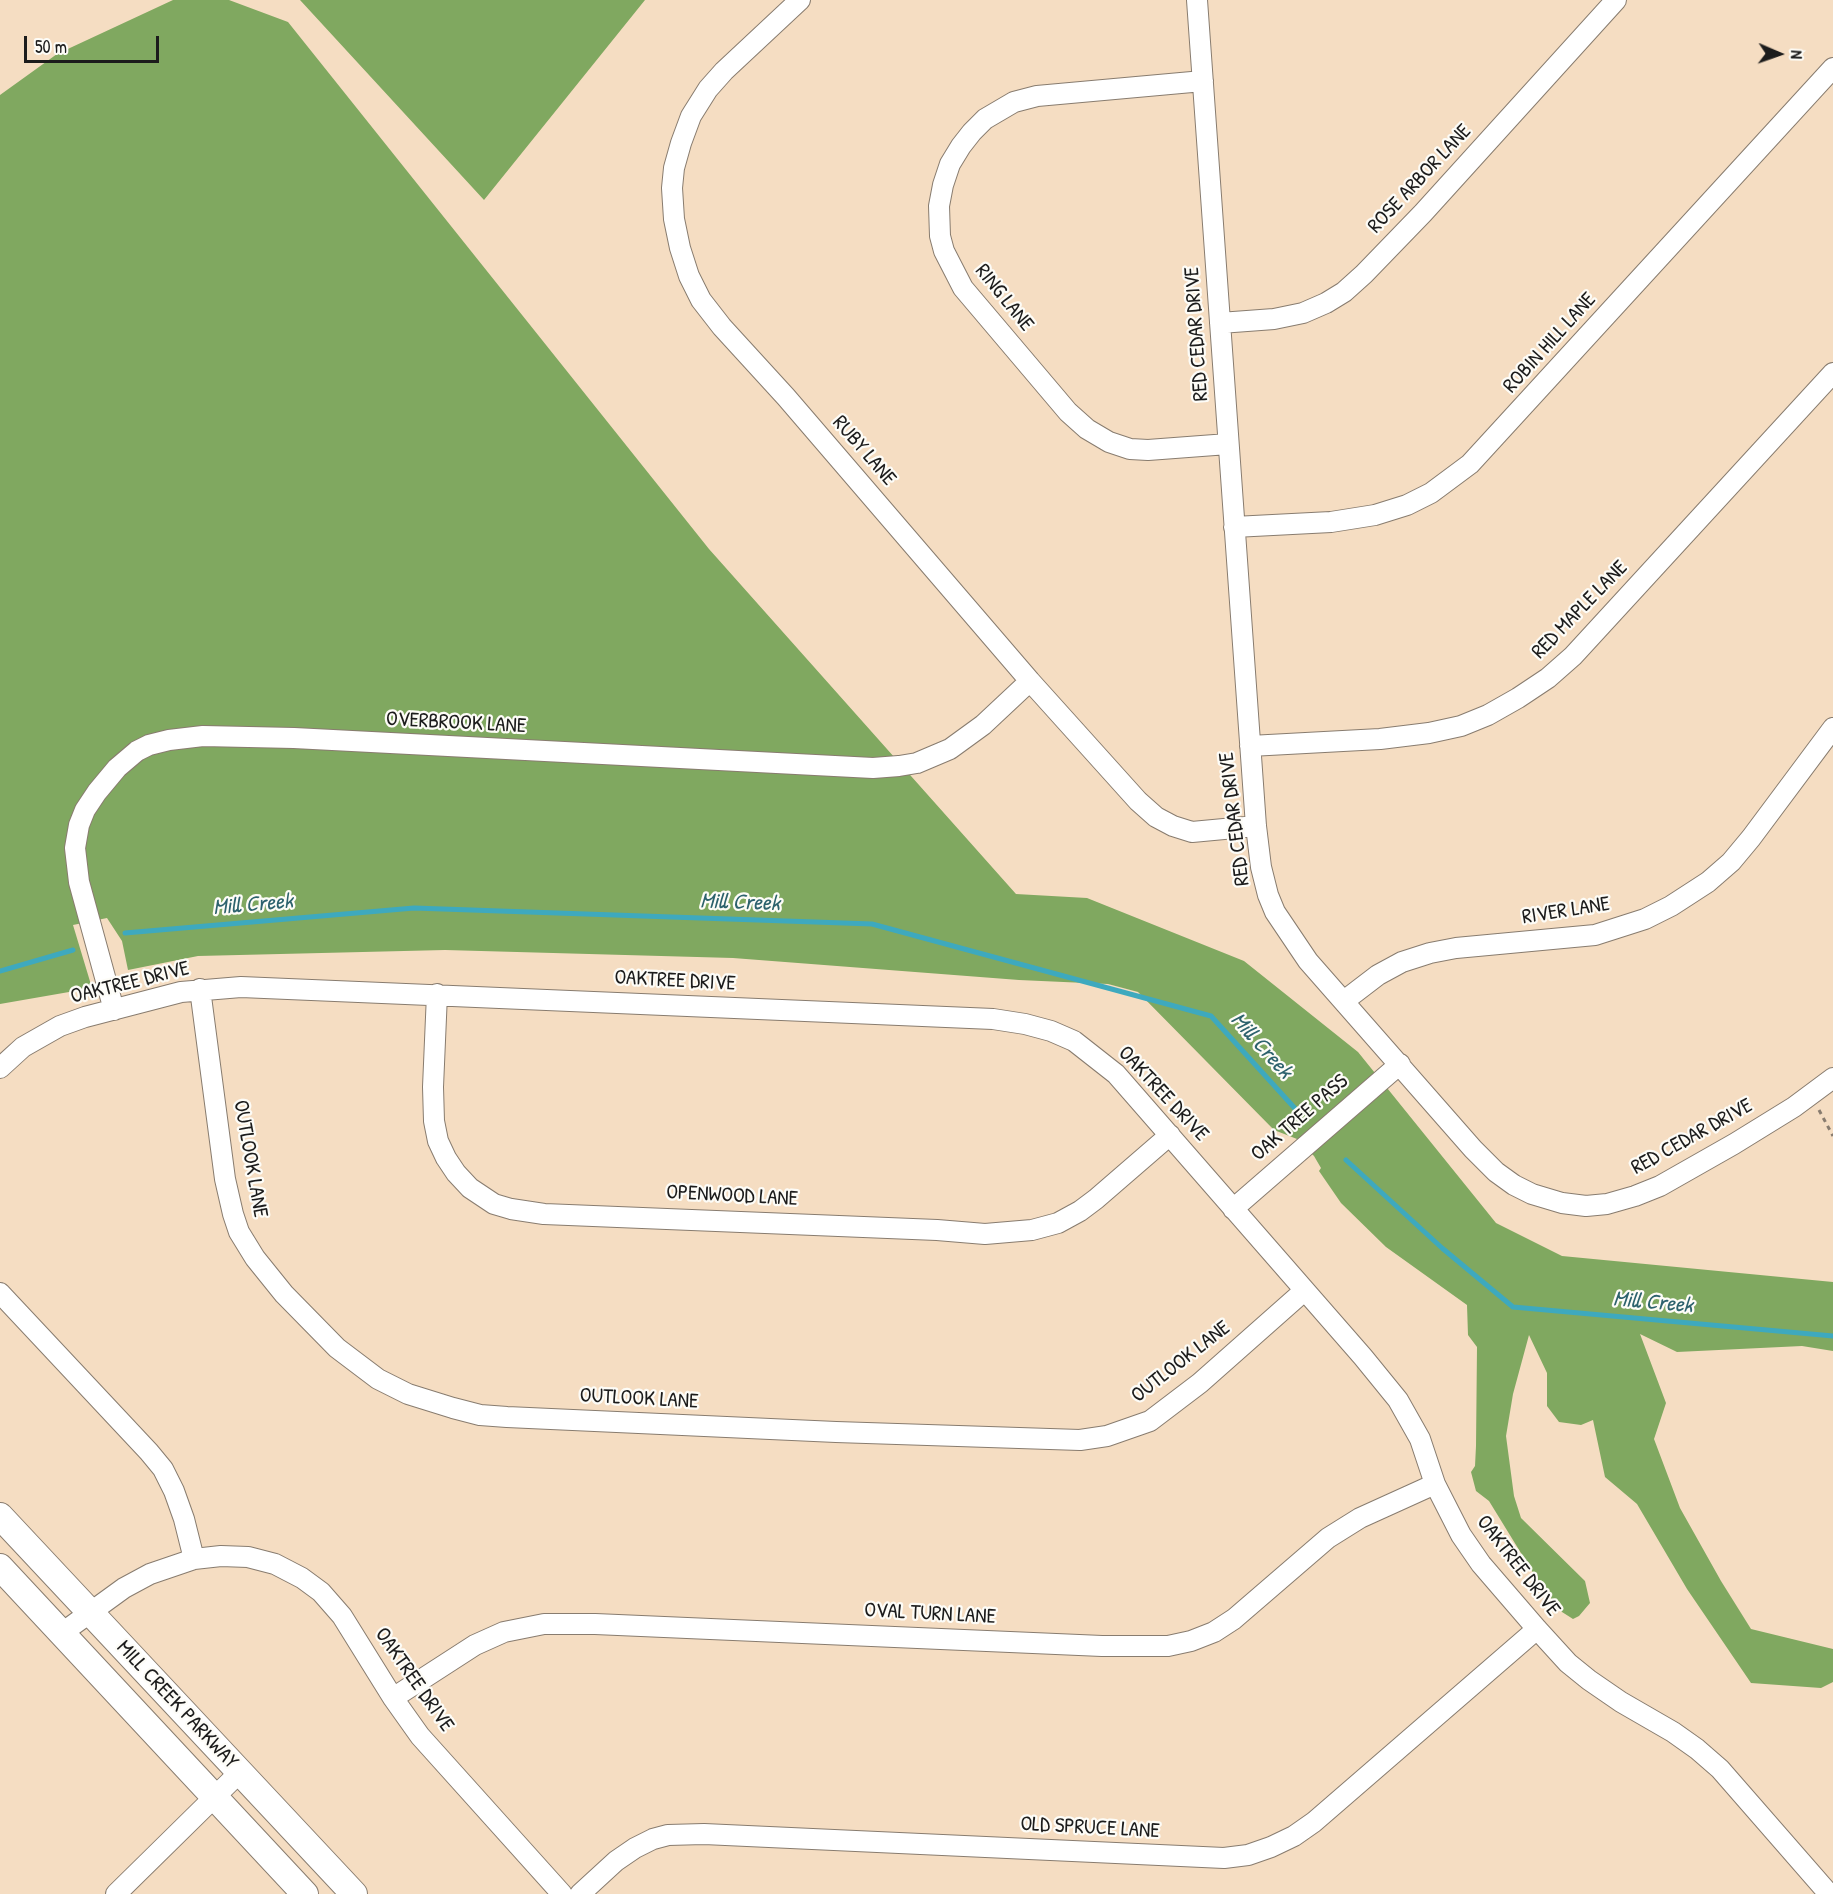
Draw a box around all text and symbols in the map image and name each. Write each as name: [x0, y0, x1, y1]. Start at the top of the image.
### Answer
scale bar: [27, 24, 162, 62]
north arrow: [1749, 24, 1809, 84]
text: 50 m: [35, 34, 67, 59]
text: N: [1786, 50, 1808, 59]
street label: ROSE ARBOR LANE: [1363, 119, 1477, 239]
street label: RING LANE: [969, 259, 1039, 337]
street label: RED CEDAR DRIVE: [1180, 266, 1214, 402]
street label: ROBIN HILL LANE: [1498, 288, 1602, 398]
street label: RUBY LANE: [827, 411, 901, 491]
street label: RED MAPLE LANE: [1527, 556, 1633, 664]
street label: OVERBROOK LANE: [385, 707, 527, 739]
street label: RED CEDAR DRIVE: [1214, 751, 1256, 887]
water label: Mill Creek: [212, 888, 294, 922]
water label: Mill Creek: [700, 888, 780, 918]
street label: RIVER LANE: [1520, 892, 1612, 930]
street label: OAKTREE DRIVE: [68, 956, 192, 1010]
street label: OAKTREE DRIVE: [614, 965, 736, 997]
water label: Mill Creek: [1225, 1008, 1297, 1084]
street label: OAKTREE DRIVE: [1112, 1041, 1214, 1147]
street label: OAK TREE PASS: [1246, 1069, 1354, 1167]
street label: RED CEDAR DRIVE: [1627, 1093, 1757, 1181]
street label: OUTLOOK LANE: [227, 1098, 273, 1220]
street label: OPENWOOD LANE: [666, 1180, 798, 1212]
water label: Mill Creek: [1612, 1286, 1694, 1320]
street label: OUTLOOK LANE: [1127, 1316, 1235, 1408]
street label: OUTLOOK LANE: [579, 1383, 699, 1415]
street label: OAKTREE DRIVE: [1471, 1510, 1565, 1622]
street label: OVAL TURN LANE: [864, 1598, 996, 1630]
street label: OAKTREE DRIVE: [369, 1623, 459, 1737]
street label: MILL CREEK PARKWAY: [111, 1635, 243, 1775]
street label: OLD SPRUCE LANE: [1020, 1812, 1160, 1844]

